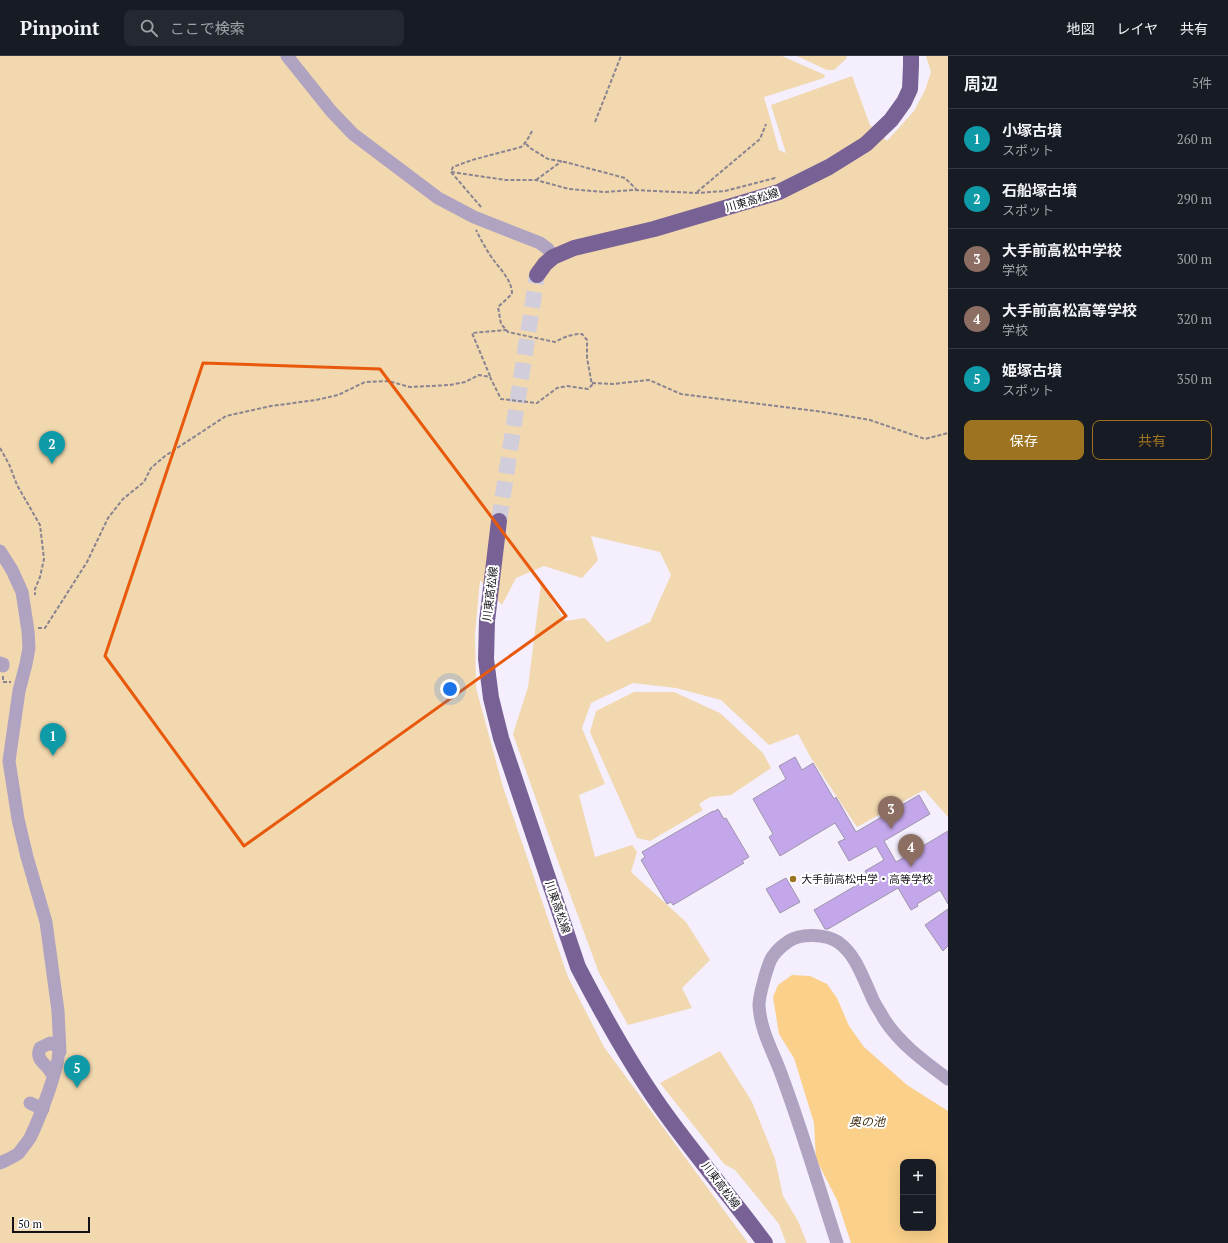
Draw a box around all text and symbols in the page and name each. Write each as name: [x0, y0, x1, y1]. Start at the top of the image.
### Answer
search box: [124, 10, 404, 46]
text: Pinpoint: [20, 15, 100, 40]
icon: search: [138, 17, 160, 39]
text: ここで検索: [170, 18, 245, 38]
text: 地図: [1066, 19, 1094, 38]
text: レイヤ: [1116, 19, 1158, 38]
text: 共有: [1180, 19, 1208, 38]
text: 周辺: [964, 72, 998, 95]
text: 5件: [1192, 74, 1212, 92]
text: 小塚古墳: [1002, 120, 1062, 140]
text: 1: [973, 130, 981, 148]
text: 260 m: [1177, 130, 1212, 148]
text: スポット: [1002, 141, 1054, 159]
text: 石船塚古墳: [1002, 180, 1077, 200]
street label: 川東高松線: [724, 185, 780, 215]
text: 2: [973, 190, 981, 208]
text: 290 m: [1177, 190, 1212, 208]
text: スポット: [1002, 201, 1054, 219]
text: 大手前高松中学校: [1002, 240, 1122, 260]
text: 3: [973, 250, 981, 268]
text: 300 m: [1177, 250, 1212, 268]
text: 学校: [1002, 261, 1028, 279]
text: 大手前高松高等学校: [1002, 300, 1137, 320]
text: 4: [973, 310, 981, 328]
text: 320 m: [1177, 310, 1212, 328]
text: 学校: [1002, 321, 1028, 339]
text: 姫塚古墳: [1002, 360, 1062, 380]
text: 5: [973, 370, 981, 388]
text: 350 m: [1177, 370, 1212, 388]
text: スポット: [1002, 381, 1054, 399]
button: 保存: [964, 420, 1084, 460]
button: 共有: [1092, 420, 1212, 460]
pin: 2: [39, 431, 65, 464]
street label: 川東高松線: [480, 566, 500, 622]
your location: [440, 679, 460, 699]
pin: 1: [40, 723, 66, 756]
pin: 3: [878, 796, 904, 829]
pin: 4: [898, 834, 924, 867]
place label: 大手前高松中学・高等学校: [801, 872, 933, 886]
marker: 大手前高松中学・高等学校: [788, 874, 798, 884]
street label: 川東高松線: [542, 879, 574, 935]
pin: 5: [64, 1055, 90, 1088]
water label: 奥の池: [849, 1114, 886, 1129]
street label: 川東高松線: [699, 1159, 743, 1211]
map controls: [900, 1159, 936, 1231]
button: +: [900, 1159, 936, 1195]
button: −: [900, 1195, 936, 1231]
scale bar: [12, 1215, 90, 1234]
text: 50 m: [18, 1217, 42, 1231]

